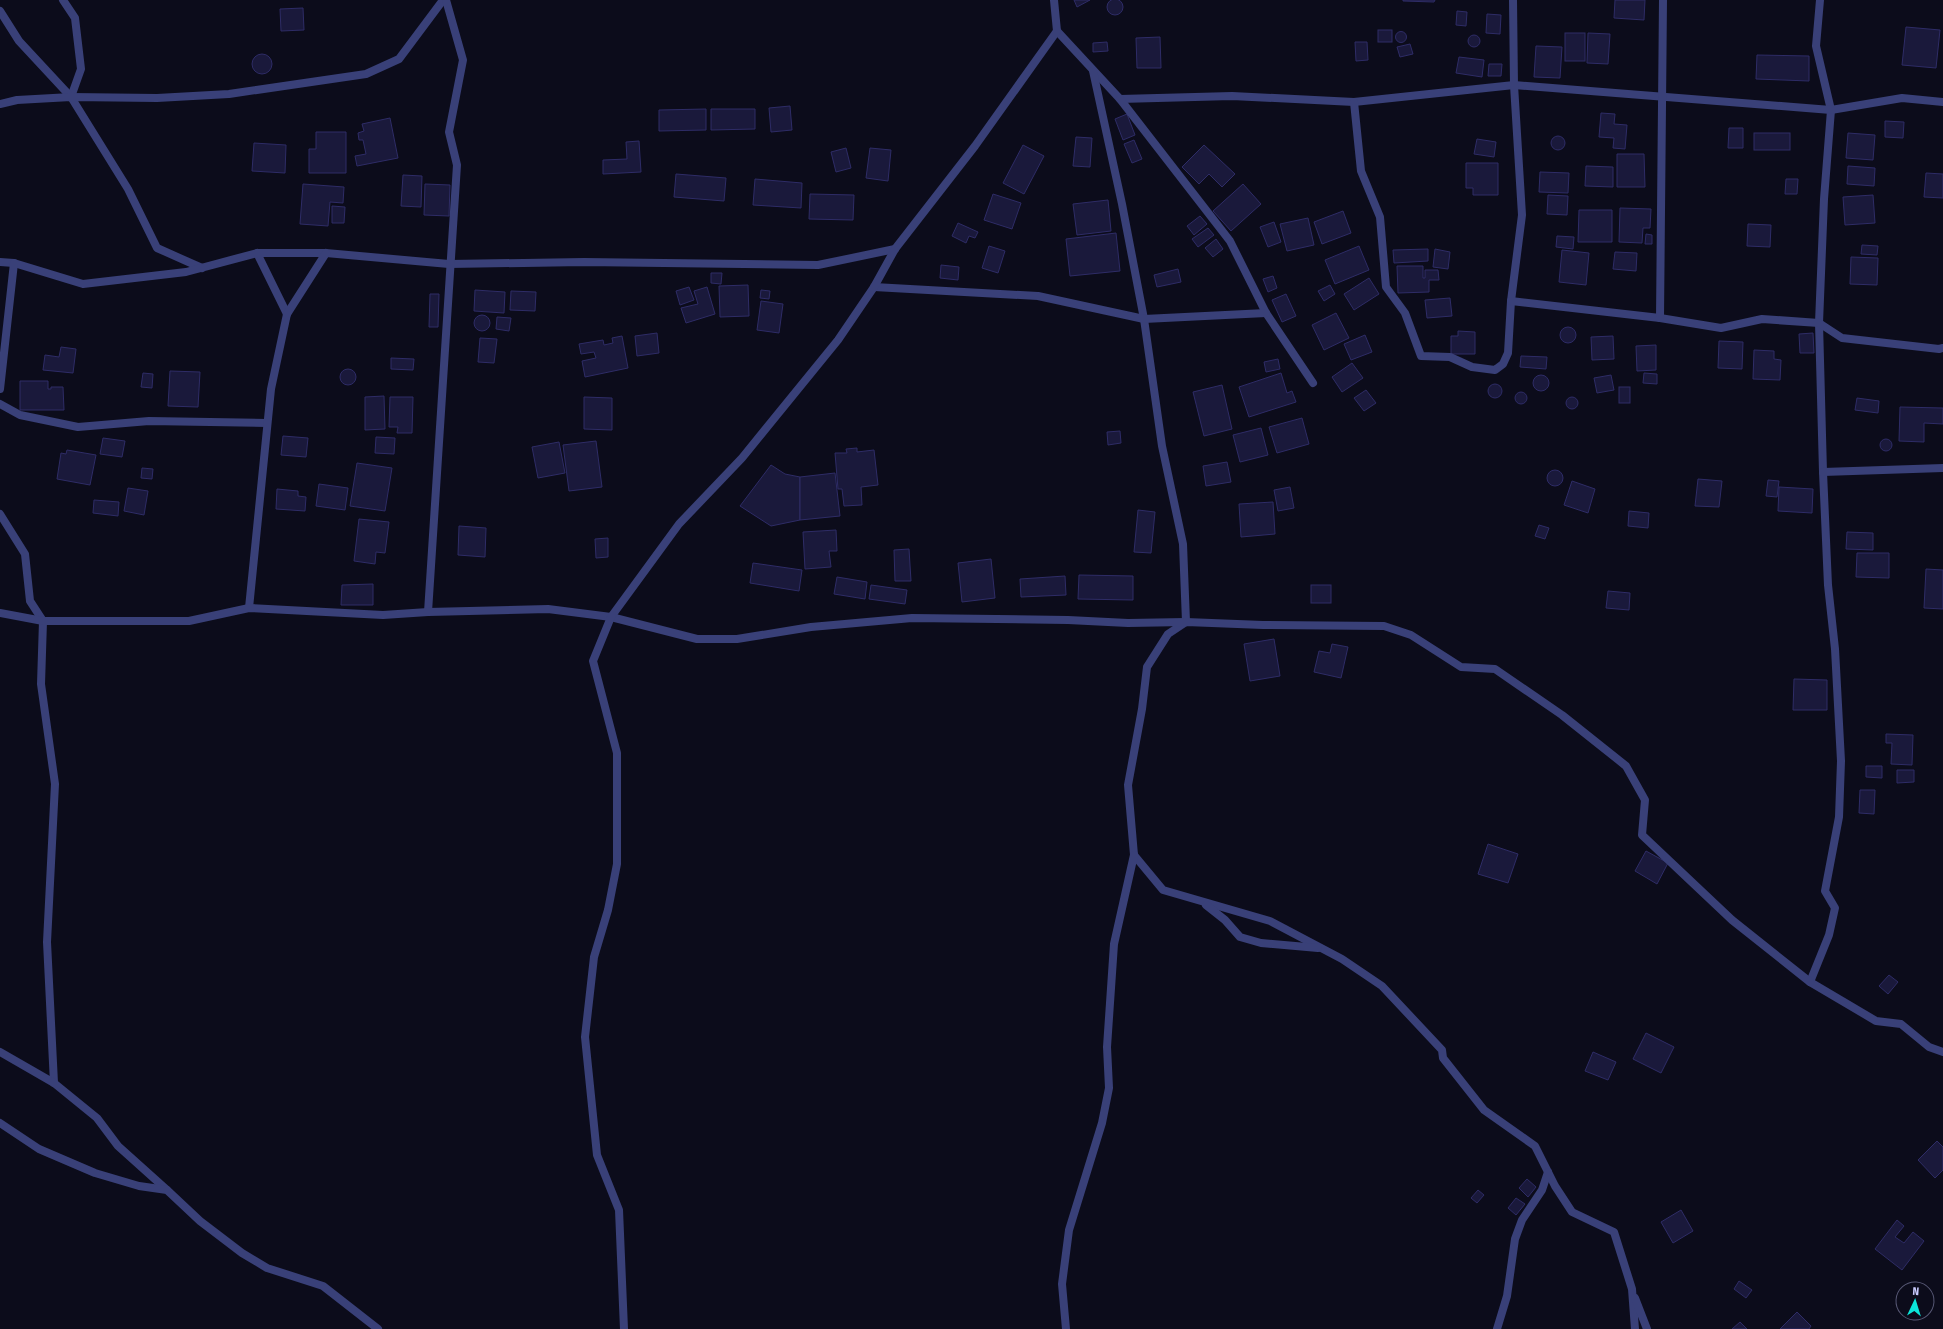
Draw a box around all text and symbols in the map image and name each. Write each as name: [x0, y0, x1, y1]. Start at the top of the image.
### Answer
north arrow: [1895, 1281, 1935, 1321]
text: N: [1912, 1285, 1919, 1298]

